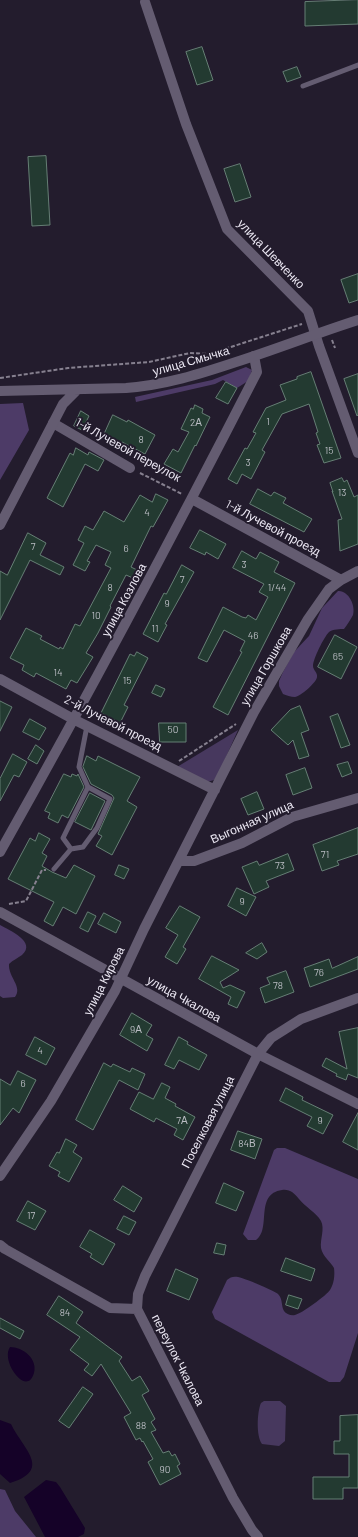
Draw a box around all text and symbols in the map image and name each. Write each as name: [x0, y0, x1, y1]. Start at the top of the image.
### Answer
street label: улица Шевченко: [234, 216, 308, 292]
street label: улица Смычка: [151, 343, 231, 379]
street label: 1-й Лучевой переулок: [73, 415, 183, 485]
house number: 1: [266, 416, 270, 428]
house number: 2А: [190, 417, 202, 429]
house number: 8: [138, 434, 144, 446]
house number: 15: [325, 445, 333, 457]
house number: 3: [245, 457, 251, 469]
house number: 13: [338, 487, 346, 499]
street label: 1-й Лучевой проезд: [223, 497, 323, 559]
house number: 4: [144, 507, 150, 519]
house number: 7: [31, 541, 35, 553]
house number: 6: [123, 543, 129, 555]
house number: 3: [241, 559, 247, 571]
street label: улица Козлова: [99, 561, 149, 639]
house number: 7: [180, 574, 184, 586]
house number: 8: [107, 582, 113, 594]
house number: 1/44: [268, 582, 286, 594]
house number: 9: [164, 598, 170, 610]
house number: 10: [91, 610, 101, 622]
house number: 11: [151, 623, 159, 635]
street label: улица Горшкова: [238, 624, 294, 708]
house number: 46: [248, 630, 258, 642]
house number: 65: [333, 651, 343, 663]
house number: 14: [53, 667, 63, 679]
house number: 15: [123, 675, 131, 687]
street label: 2-й Лучевой проезд: [62, 692, 164, 754]
house number: 50: [168, 724, 178, 736]
street label: Выгонная улица: [208, 797, 296, 847]
house number: 71: [321, 849, 329, 861]
house number: 73: [275, 860, 285, 872]
house number: 9: [239, 896, 245, 908]
street label: улица Кирова: [80, 944, 128, 1018]
house number: 76: [314, 967, 324, 979]
street label: улица Чкалова: [145, 973, 223, 1025]
house number: 78: [273, 980, 283, 992]
house number: 9А: [130, 1024, 142, 1036]
house number: 4: [37, 1045, 43, 1057]
street label: Поселковая улица: [179, 1074, 237, 1170]
house number: 6: [20, 1078, 26, 1090]
house number: 7А: [176, 1115, 188, 1127]
house number: 9: [317, 1115, 323, 1127]
house number: 84В: [238, 1138, 256, 1150]
house number: 17: [27, 1210, 35, 1222]
house number: 84: [60, 1307, 70, 1319]
street label: переулок Чкалова: [149, 1312, 207, 1408]
house number: 88: [136, 1420, 146, 1432]
house number: 90: [160, 1464, 170, 1476]

